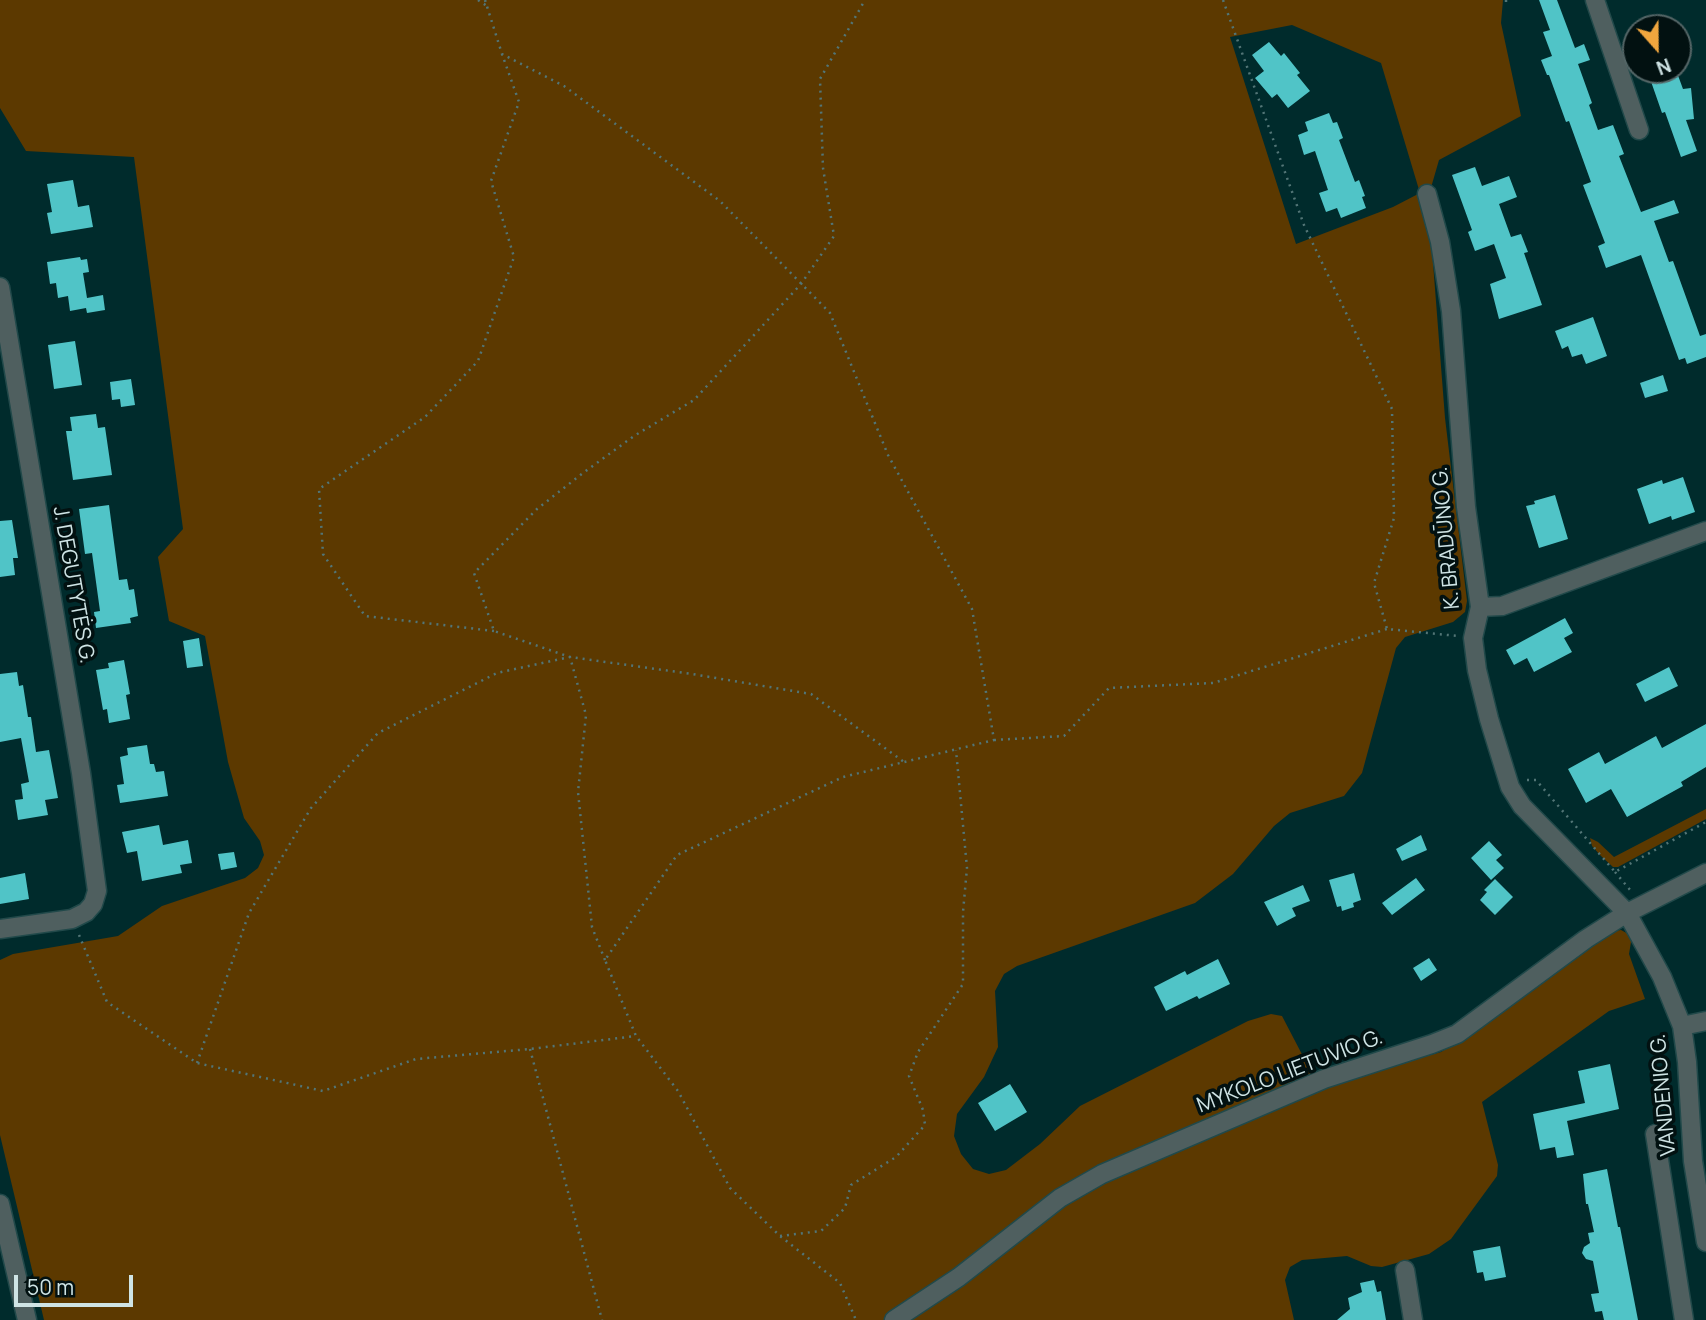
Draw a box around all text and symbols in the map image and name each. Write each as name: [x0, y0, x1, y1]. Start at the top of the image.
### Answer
north arrow: [1622, 14, 1692, 84]
text: N: [1653, 52, 1675, 81]
street label: K. BRADŪNO G.: [1428, 466, 1466, 610]
street label: J. DEGUTYTĖS G.: [47, 505, 99, 665]
street label: MYKOLO LIETUVIO G.: [1194, 1025, 1386, 1119]
street label: VANDENIO G.: [1646, 1033, 1682, 1157]
scale bar: [18, 1260, 136, 1304]
text: 50 m: [27, 1273, 74, 1301]

